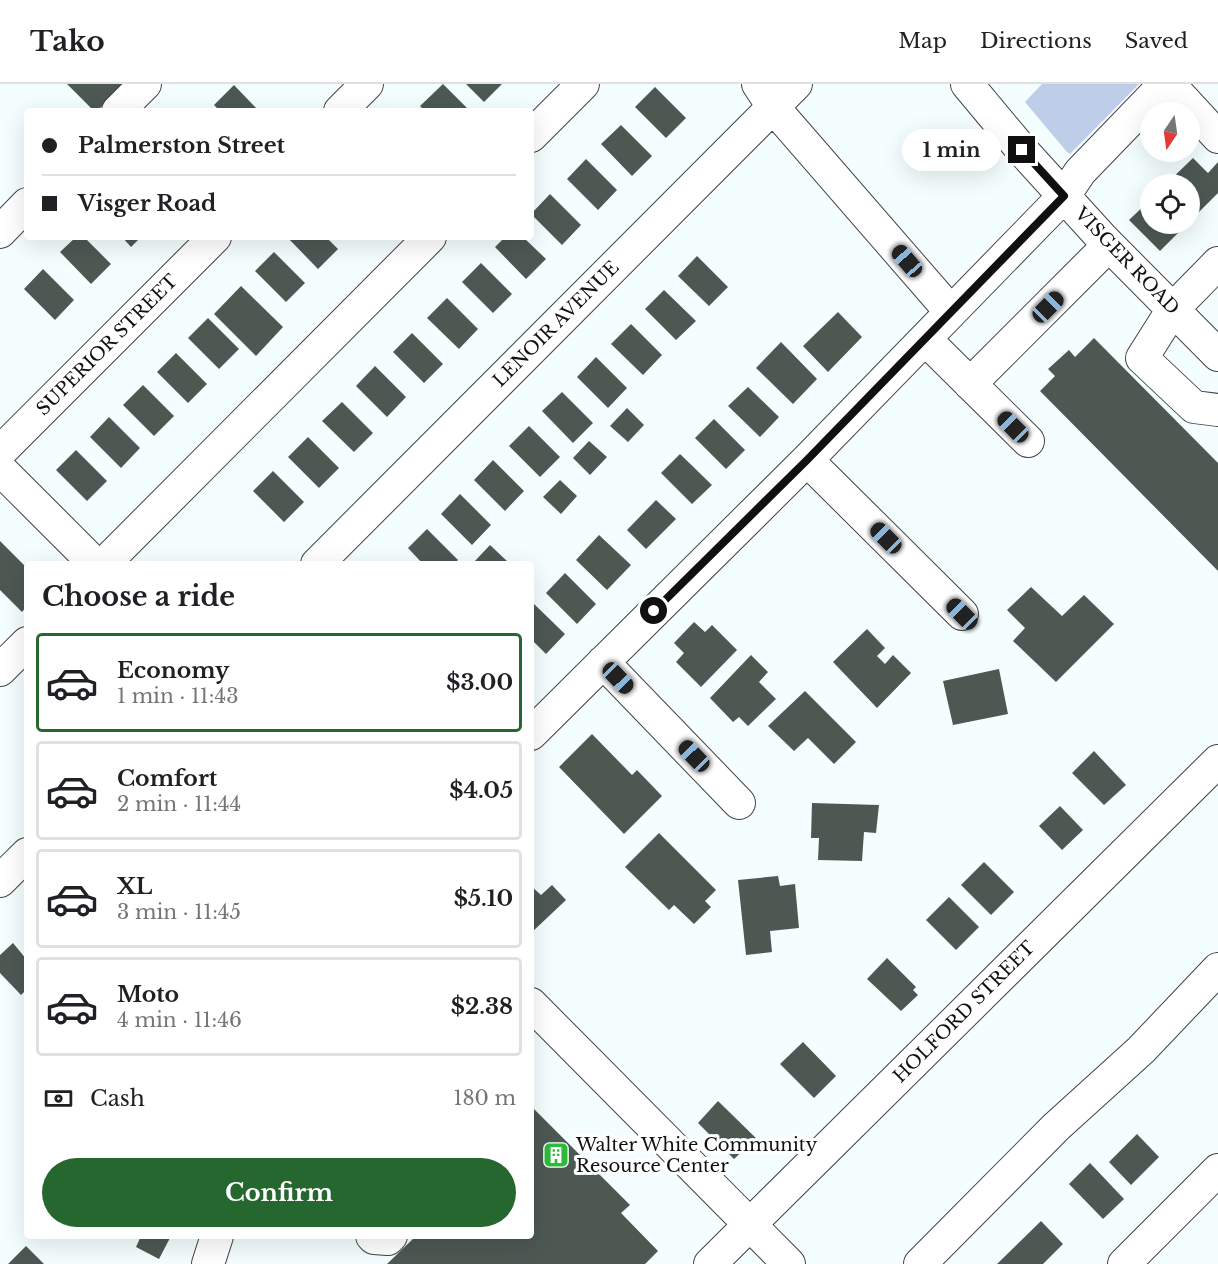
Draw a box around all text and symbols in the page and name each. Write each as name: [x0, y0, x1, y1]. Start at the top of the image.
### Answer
text: Tako: [30, 24, 105, 59]
text: Map: [898, 28, 947, 54]
text: Directions: [980, 28, 1092, 54]
text: Saved: [1125, 28, 1188, 54]
north arrow: [1140, 102, 1200, 162]
map controls: [1140, 102, 1200, 234]
callout: 1 min: [902, 129, 1001, 171]
text: Palmerston Street: [78, 132, 285, 159]
route end: [1008, 136, 1035, 163]
text: 1 min: [923, 138, 980, 162]
button: locate: [1140, 174, 1200, 234]
text: Visger Road: [78, 190, 216, 217]
street label: VISGER ROAD: [1069, 202, 1184, 319]
car: [888, 242, 926, 280]
street label: LENOIR AVENUE: [488, 256, 624, 392]
street label: SUPERIOR STREET: [32, 270, 182, 420]
car: [1029, 288, 1067, 326]
car: [994, 408, 1032, 446]
car: [867, 519, 905, 557]
text: Choose a ride: [42, 580, 235, 613]
car: [943, 595, 981, 633]
route start: [640, 597, 667, 624]
icon: car: [45, 656, 99, 710]
text: Economy: [117, 657, 229, 684]
car: [599, 659, 637, 697]
text: $3.00: [446, 669, 513, 696]
text: 1 min · 11:43: [117, 684, 238, 708]
car: [675, 737, 713, 775]
icon: car: [45, 764, 99, 818]
text: Comfort: [117, 765, 217, 792]
text: $4.05: [449, 777, 513, 804]
text: 2 min · 11:44: [117, 792, 241, 816]
icon: car: [45, 872, 99, 926]
text: XL: [117, 873, 152, 900]
text: $5.10: [454, 885, 513, 912]
text: 3 min · 11:45: [117, 900, 241, 924]
street label: HOLFORD STREET: [889, 936, 1040, 1087]
icon: car: [45, 980, 99, 1034]
text: Moto: [117, 981, 179, 1008]
text: $2.38: [451, 993, 513, 1020]
text: 4 min · 11:46: [117, 1008, 242, 1032]
icon: cash: [42, 1082, 75, 1115]
text: Cash: [90, 1085, 145, 1112]
text: 180 m: [453, 1086, 516, 1110]
place label: Walter White Community Resource Center: [575, 1134, 818, 1177]
building icon: Walter White Community Resource Center: [541, 1140, 571, 1170]
button: Confirm: [42, 1158, 516, 1227]

